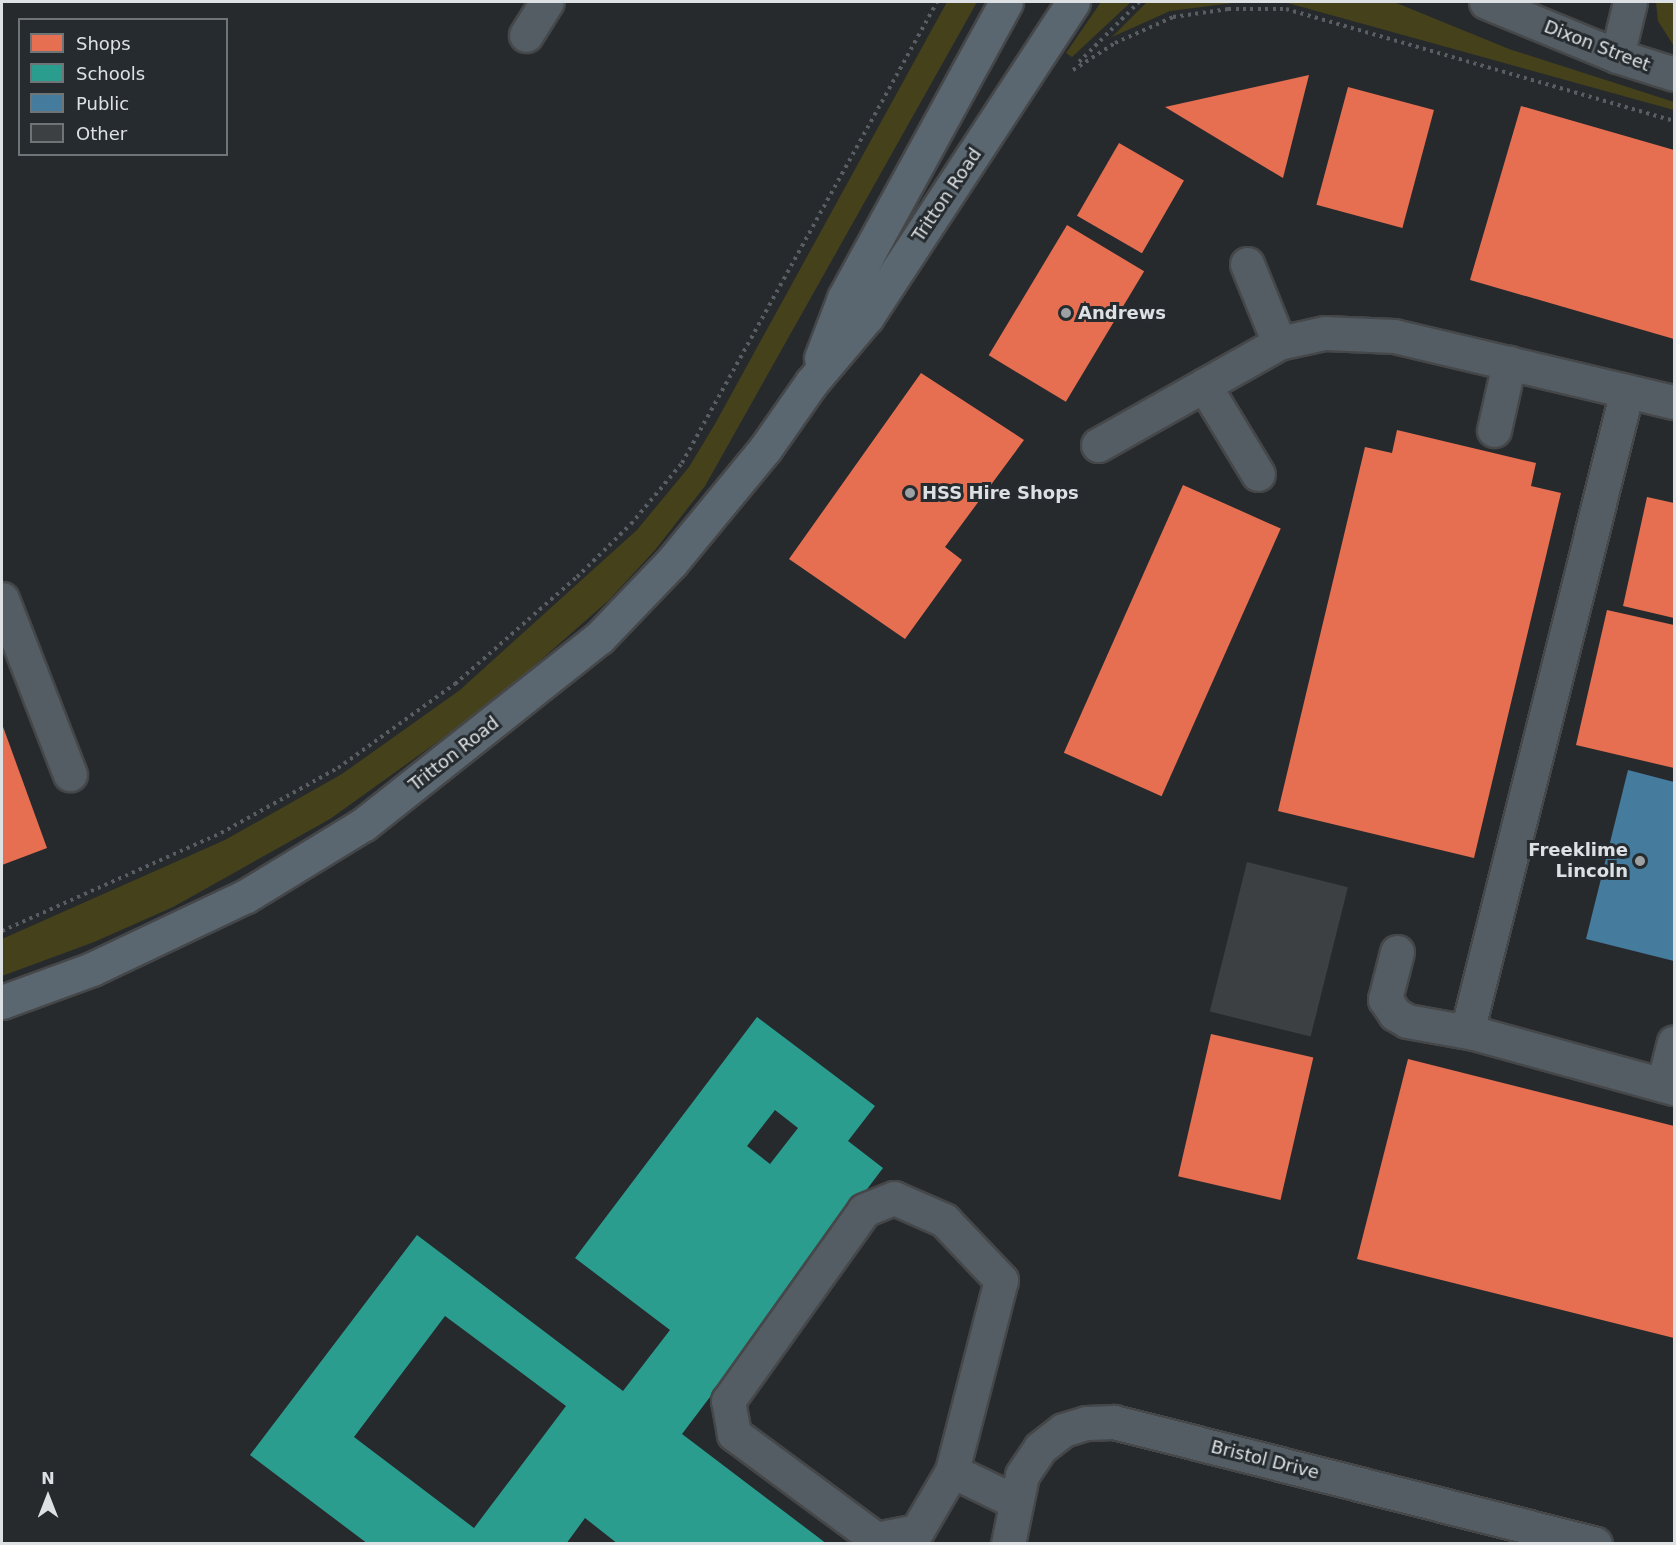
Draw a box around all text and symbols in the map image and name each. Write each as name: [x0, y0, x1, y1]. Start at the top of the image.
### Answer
street label: Dixon Street: [1541, 16, 1653, 76]
legend: [18, 18, 228, 156]
text: Shops: [76, 33, 131, 54]
text: Schools: [76, 63, 145, 84]
text: Public: [76, 93, 129, 114]
text: Other: [76, 123, 127, 144]
street label: Tritton Road: [908, 144, 986, 246]
place label: Andrews: [1078, 302, 1166, 324]
marker: Andrews: [1059, 306, 1073, 320]
place label: HSS Hire Shops: [922, 482, 1079, 504]
marker: HSS Hire Shops: [903, 486, 917, 500]
street label: Tritton Road: [405, 712, 503, 796]
place label: Freeklime Lincoln: [1528, 840, 1628, 882]
marker: Freeklime Lincoln: [1633, 854, 1647, 868]
street label: Bristol Drive: [1209, 1436, 1321, 1484]
north arrow: [18, 1467, 78, 1527]
text: N: [41, 1469, 55, 1488]

